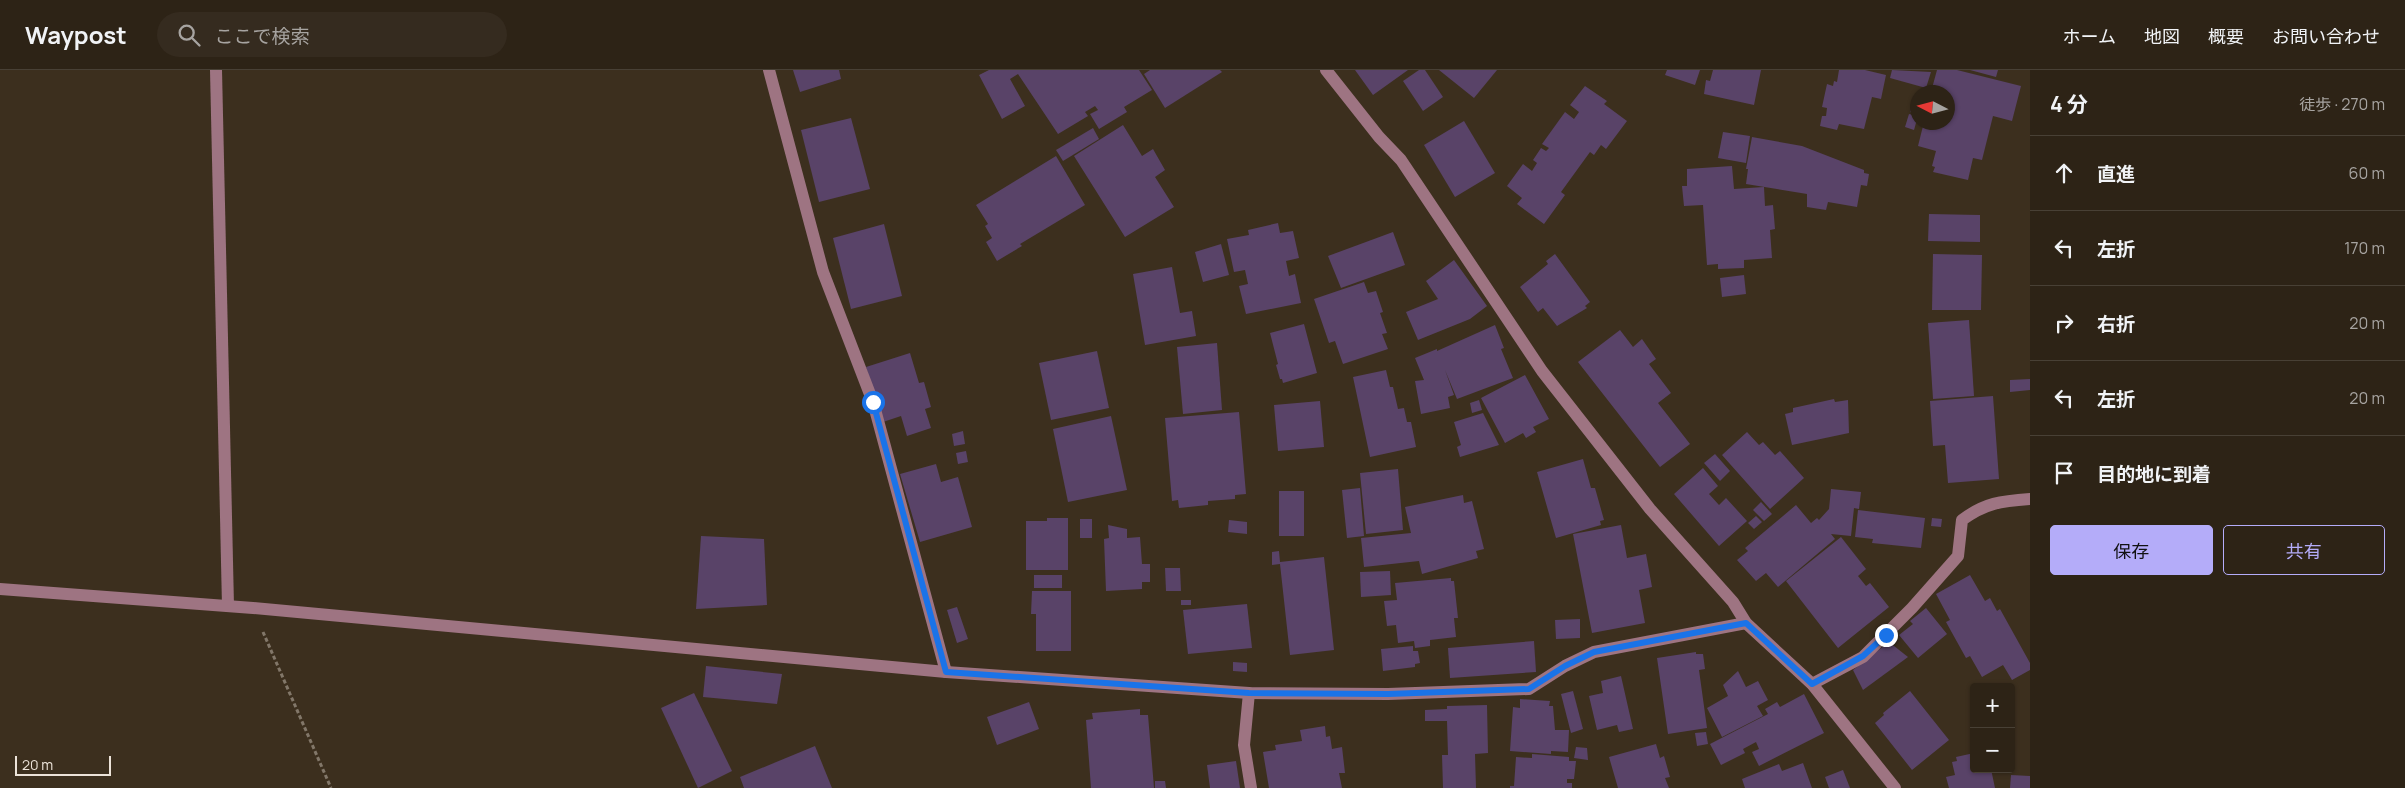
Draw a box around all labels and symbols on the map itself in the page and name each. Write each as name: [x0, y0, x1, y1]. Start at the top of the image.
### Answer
north arrow: [1910, 85, 1955, 130]
route start: [862, 391, 885, 414]
route end: [1875, 624, 1898, 647]
scale bar: [15, 753, 111, 776]

